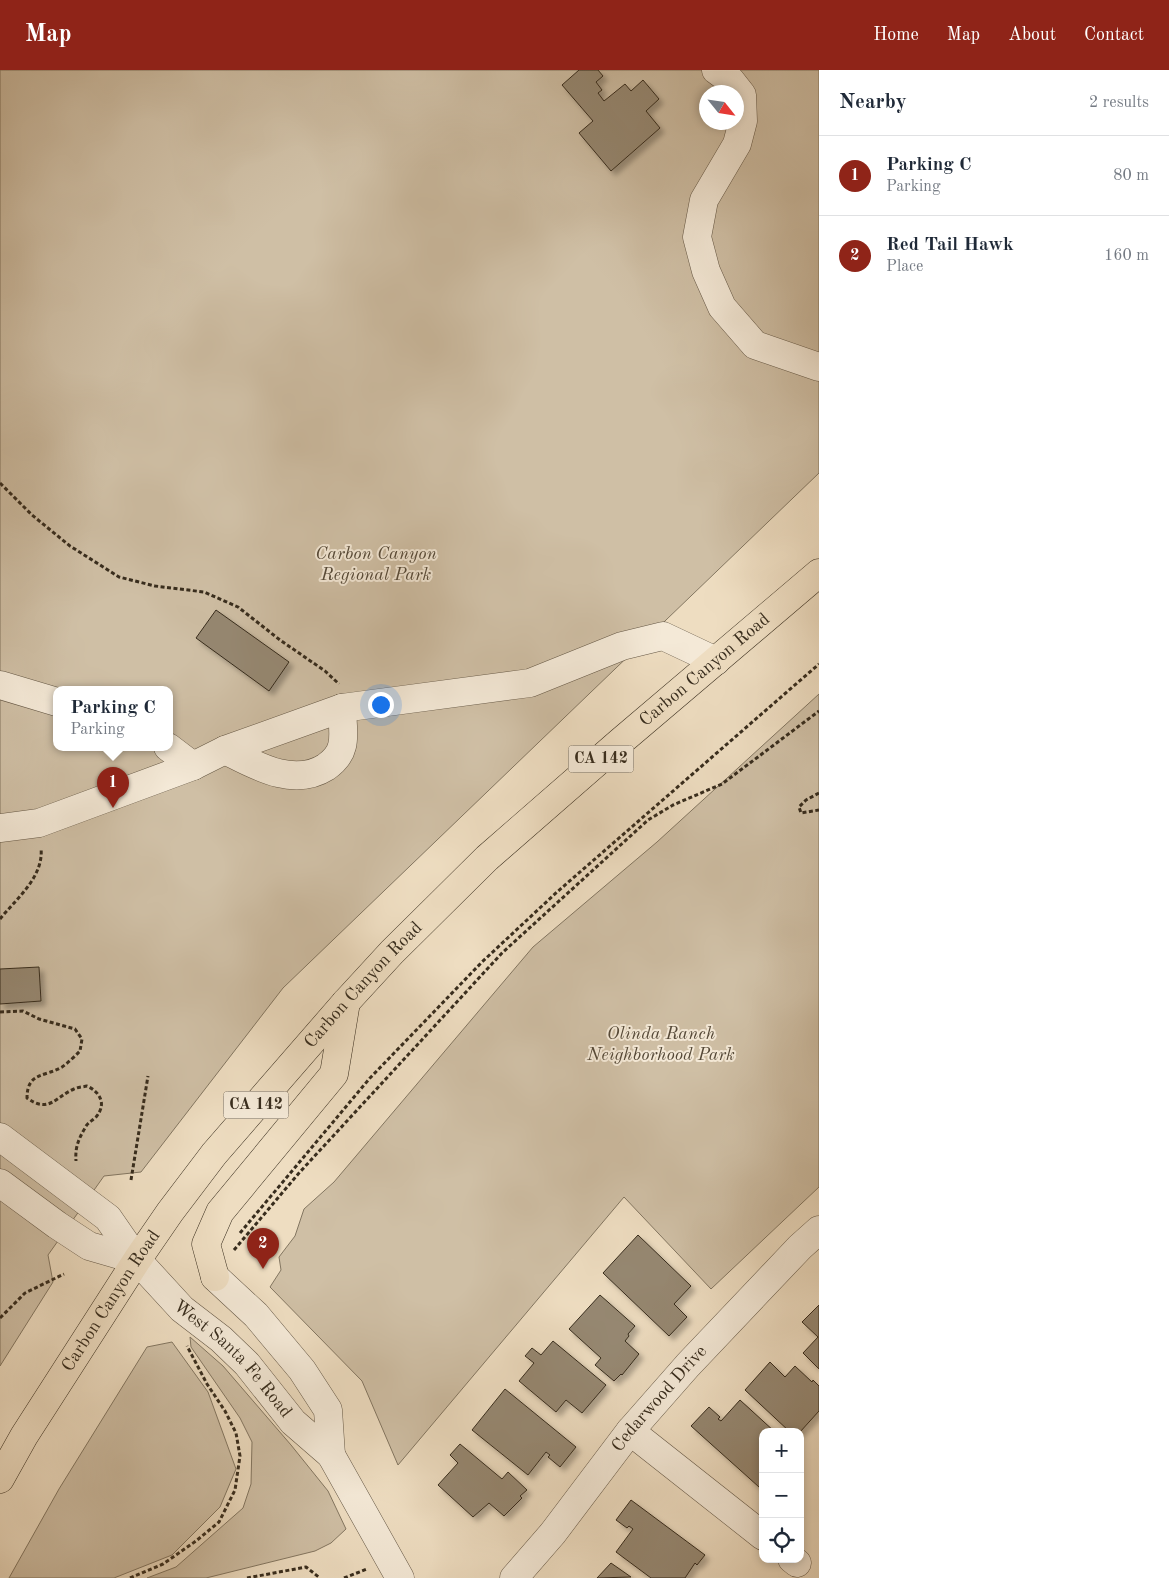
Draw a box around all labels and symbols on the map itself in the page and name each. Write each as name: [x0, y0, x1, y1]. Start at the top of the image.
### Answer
north arrow: [699, 85, 744, 130]
park label: Carbon Canyon Regional Park: [315, 545, 437, 584]
street label: Carbon Canyon Road: [636, 610, 773, 730]
your location: [368, 692, 394, 718]
road number: CA 142: [568, 746, 634, 772]
pin: 1: [97, 767, 129, 808]
street label: Carbon Canyon Road: [301, 918, 426, 1052]
park label: Olinda Ranch Neighborhood Park: [586, 1025, 735, 1064]
road number: CA 142: [224, 1092, 288, 1118]
street label: Carbon Canyon Road: [59, 1227, 164, 1375]
pin: 2: [247, 1228, 279, 1269]
street label: West Santa Fe Road: [170, 1297, 295, 1421]
street label: Cedarwood Drive: [609, 1342, 710, 1455]

